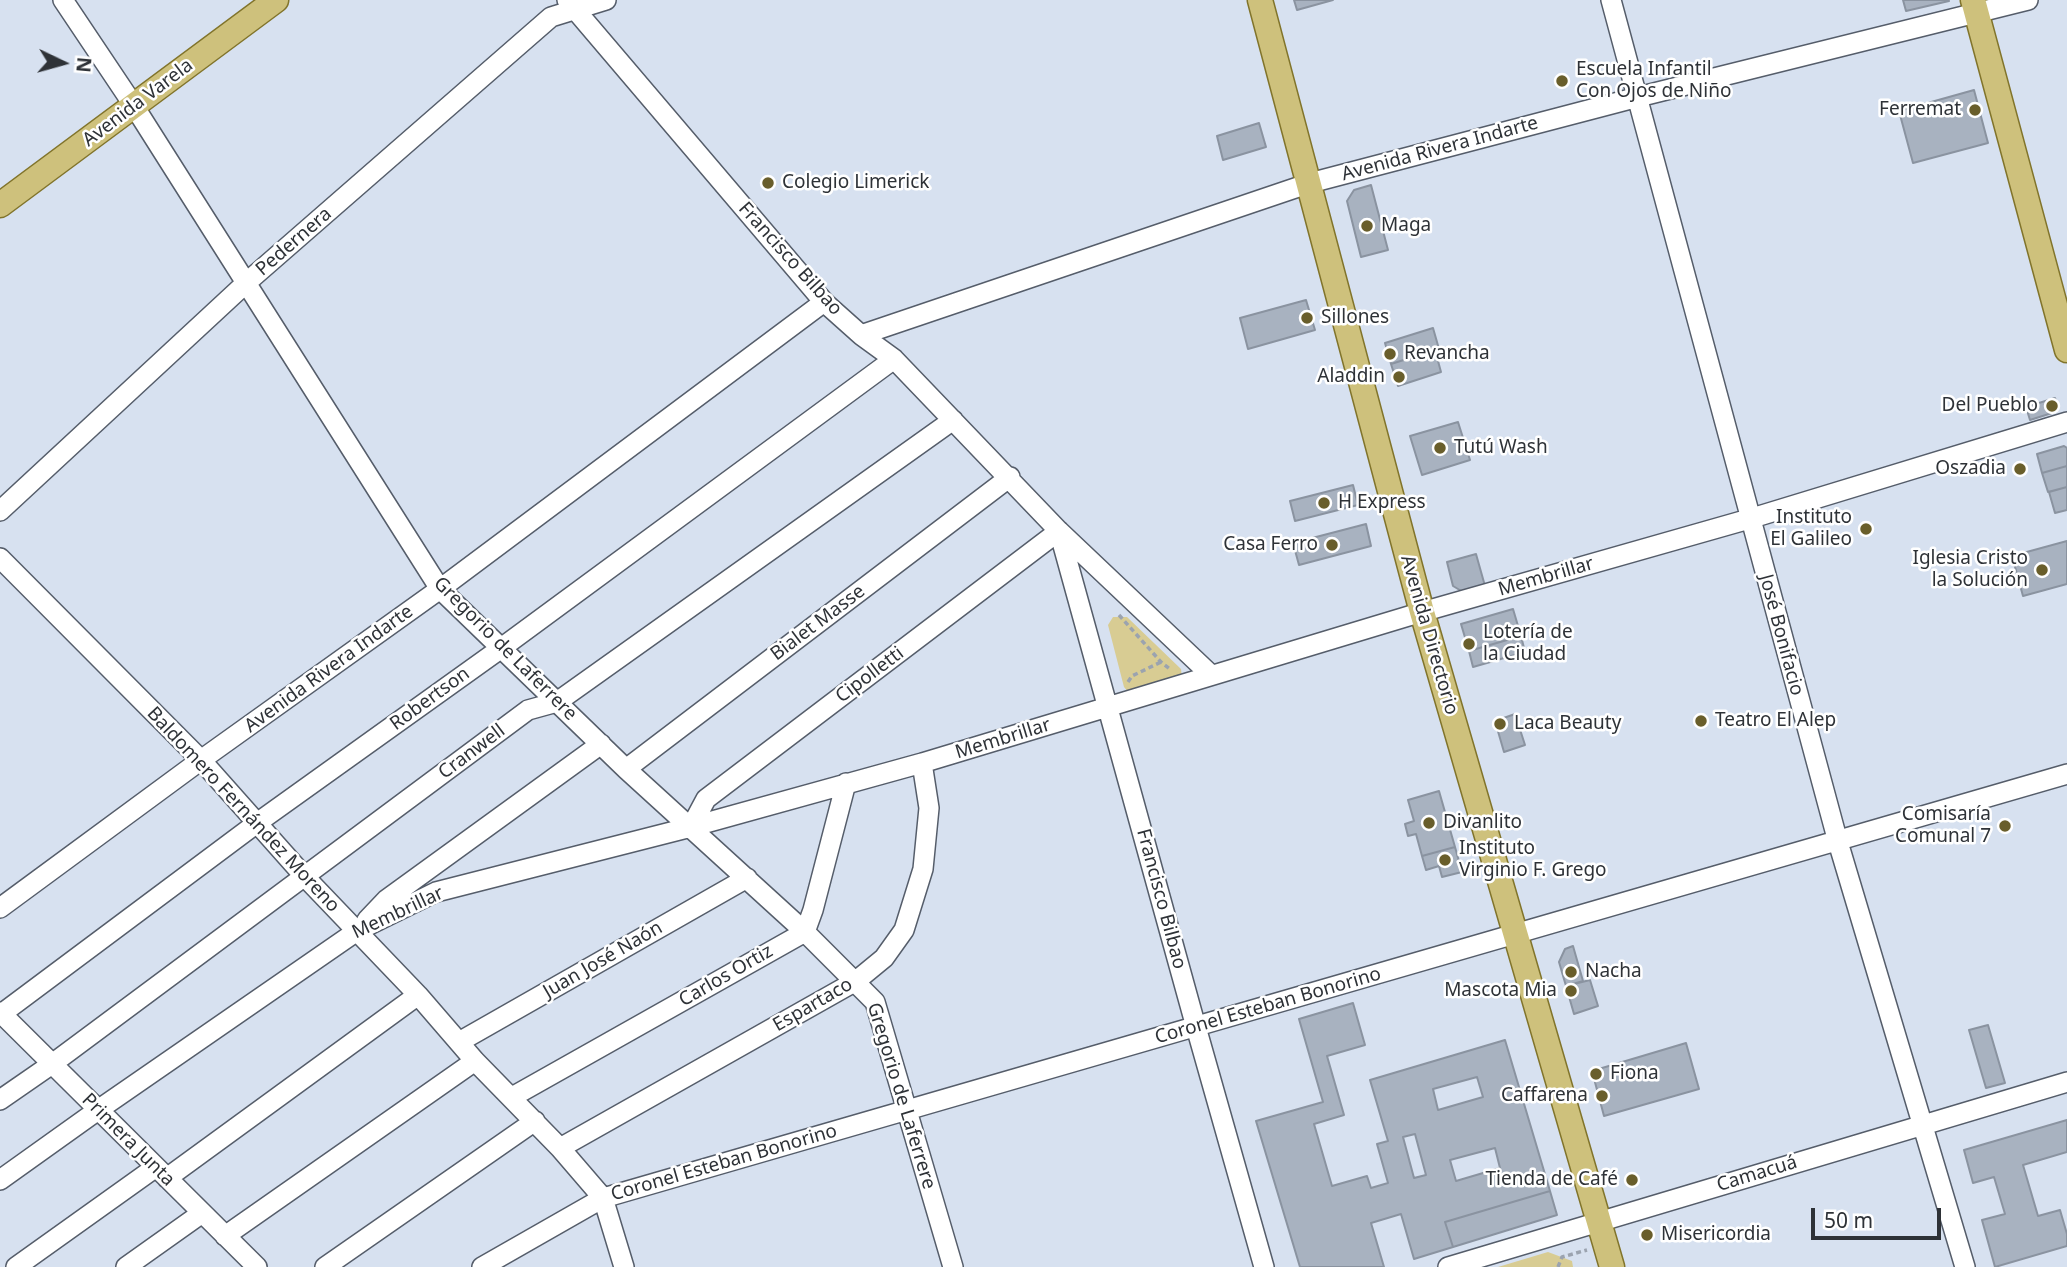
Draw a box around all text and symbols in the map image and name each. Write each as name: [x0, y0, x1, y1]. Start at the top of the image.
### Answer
north arrow: [28, 28, 98, 98]
street label: Avenida Varela: [78, 54, 198, 152]
text: N: [70, 56, 98, 74]
place label: Escuela Infantil Con Ojos de Niño: [1576, 59, 1731, 103]
marker: Escuela Infantil Con Ojos de Niño: [1554, 73, 1570, 89]
place label: Ferremat: [1879, 99, 1961, 121]
marker: Ferremat: [1967, 102, 1983, 118]
street label: Avenida Rivera Indarte: [1339, 112, 1541, 186]
place label: Colegio Limerick: [782, 172, 929, 194]
marker: Colegio Limerick: [760, 175, 776, 191]
street label: Francisco Bilbao: [733, 198, 847, 320]
street label: Pedernera: [251, 203, 337, 281]
place label: Maga: [1381, 215, 1431, 237]
marker: Maga: [1359, 218, 1375, 234]
place label: Sillones: [1321, 307, 1389, 329]
marker: Sillones: [1299, 310, 1315, 326]
place label: Revancha: [1404, 343, 1490, 365]
marker: Revancha: [1382, 346, 1398, 362]
place label: Aladdin: [1317, 366, 1385, 388]
marker: Aladdin: [1391, 369, 1407, 385]
place label: Del Pueblo: [1942, 395, 2038, 417]
marker: Del Pueblo: [2044, 398, 2060, 414]
place label: Tutú Wash: [1454, 437, 1548, 459]
marker: Tutú Wash: [1432, 440, 1448, 456]
place label: Oszadia: [1935, 458, 2006, 480]
marker: Oszadia: [2012, 461, 2028, 477]
place label: H Express: [1338, 492, 1426, 514]
marker: H Express: [1316, 495, 1332, 511]
place label: Instituto El Galileo: [1770, 507, 1852, 551]
marker: Instituto El Galileo: [1858, 521, 1874, 537]
place label: Casa Ferro: [1223, 534, 1318, 556]
marker: Casa Ferro: [1324, 537, 1340, 553]
place label: Iglesia Cristo la Solución: [1912, 548, 2028, 592]
street label: Membrillar: [1496, 552, 1596, 602]
street label: Avenida Directorio: [1395, 553, 1463, 717]
marker: Iglesia Cristo la Solución: [2034, 562, 2050, 578]
street label: Gregorio de Laferrere: [428, 572, 582, 726]
street label: José Bonifacio: [1754, 572, 1808, 698]
street label: Bialet Masse: [766, 580, 870, 666]
street label: Avenida Rivera Indarte: [240, 600, 418, 738]
place label: Lotería de la Ciudad: [1483, 622, 1573, 666]
marker: Lotería de la Ciudad: [1461, 636, 1477, 652]
street label: Cipolletti: [832, 642, 908, 708]
street label: Robertson: [386, 663, 474, 735]
street label: Baldomero Fernández Moreno: [142, 703, 344, 917]
place label: Teatro El Alep: [1715, 710, 1836, 732]
place label: Laca Beauty: [1514, 713, 1621, 735]
marker: Teatro El Alep: [1693, 713, 1709, 729]
street label: Membrillar: [953, 714, 1053, 764]
marker: Laca Beauty: [1492, 716, 1508, 732]
street label: Cranwell: [434, 720, 510, 784]
place label: Comisaría Comunal 7: [1895, 804, 1991, 848]
place label: Divanlito: [1443, 812, 1522, 834]
marker: Divanlito: [1421, 815, 1437, 831]
marker: Comisaría Comunal 7: [1997, 818, 2013, 834]
street label: Francisco Bilbao: [1131, 826, 1191, 972]
place label: Instituto Virginio F. Grego: [1459, 838, 1607, 882]
marker: Instituto Virginio F. Grego: [1437, 852, 1453, 868]
street label: Membrillar: [349, 882, 447, 944]
street label: Juan José Naón: [539, 917, 667, 1003]
street label: Carlos Ortiz: [675, 940, 777, 1012]
place label: Nacha: [1585, 961, 1642, 983]
street label: Coronel Esteban Bonorino: [1152, 963, 1384, 1049]
marker: Nacha: [1563, 964, 1579, 980]
street label: Espartaco: [769, 973, 857, 1037]
place label: Mascota Mia: [1444, 980, 1557, 1002]
marker: Mascota Mia: [1563, 983, 1579, 999]
street label: Gregorio de Laferrere: [862, 1000, 940, 1192]
place label: Fiona: [1610, 1063, 1659, 1085]
marker: Fiona: [1588, 1066, 1604, 1082]
place label: Caffarena: [1501, 1085, 1588, 1107]
marker: Caffarena: [1594, 1088, 1610, 1104]
street label: Primera Junta: [77, 1089, 179, 1191]
street label: Coronel Esteban Bonorino: [608, 1120, 840, 1206]
street label: Camacuá: [1714, 1151, 1800, 1197]
place label: Tienda de Café: [1486, 1169, 1618, 1191]
marker: Tienda de Café: [1624, 1172, 1640, 1188]
scale bar: [1815, 1194, 1944, 1238]
text: 50 m: [1824, 1206, 1873, 1234]
place label: Misericordia: [1661, 1224, 1771, 1246]
marker: Misericordia: [1639, 1227, 1655, 1243]

